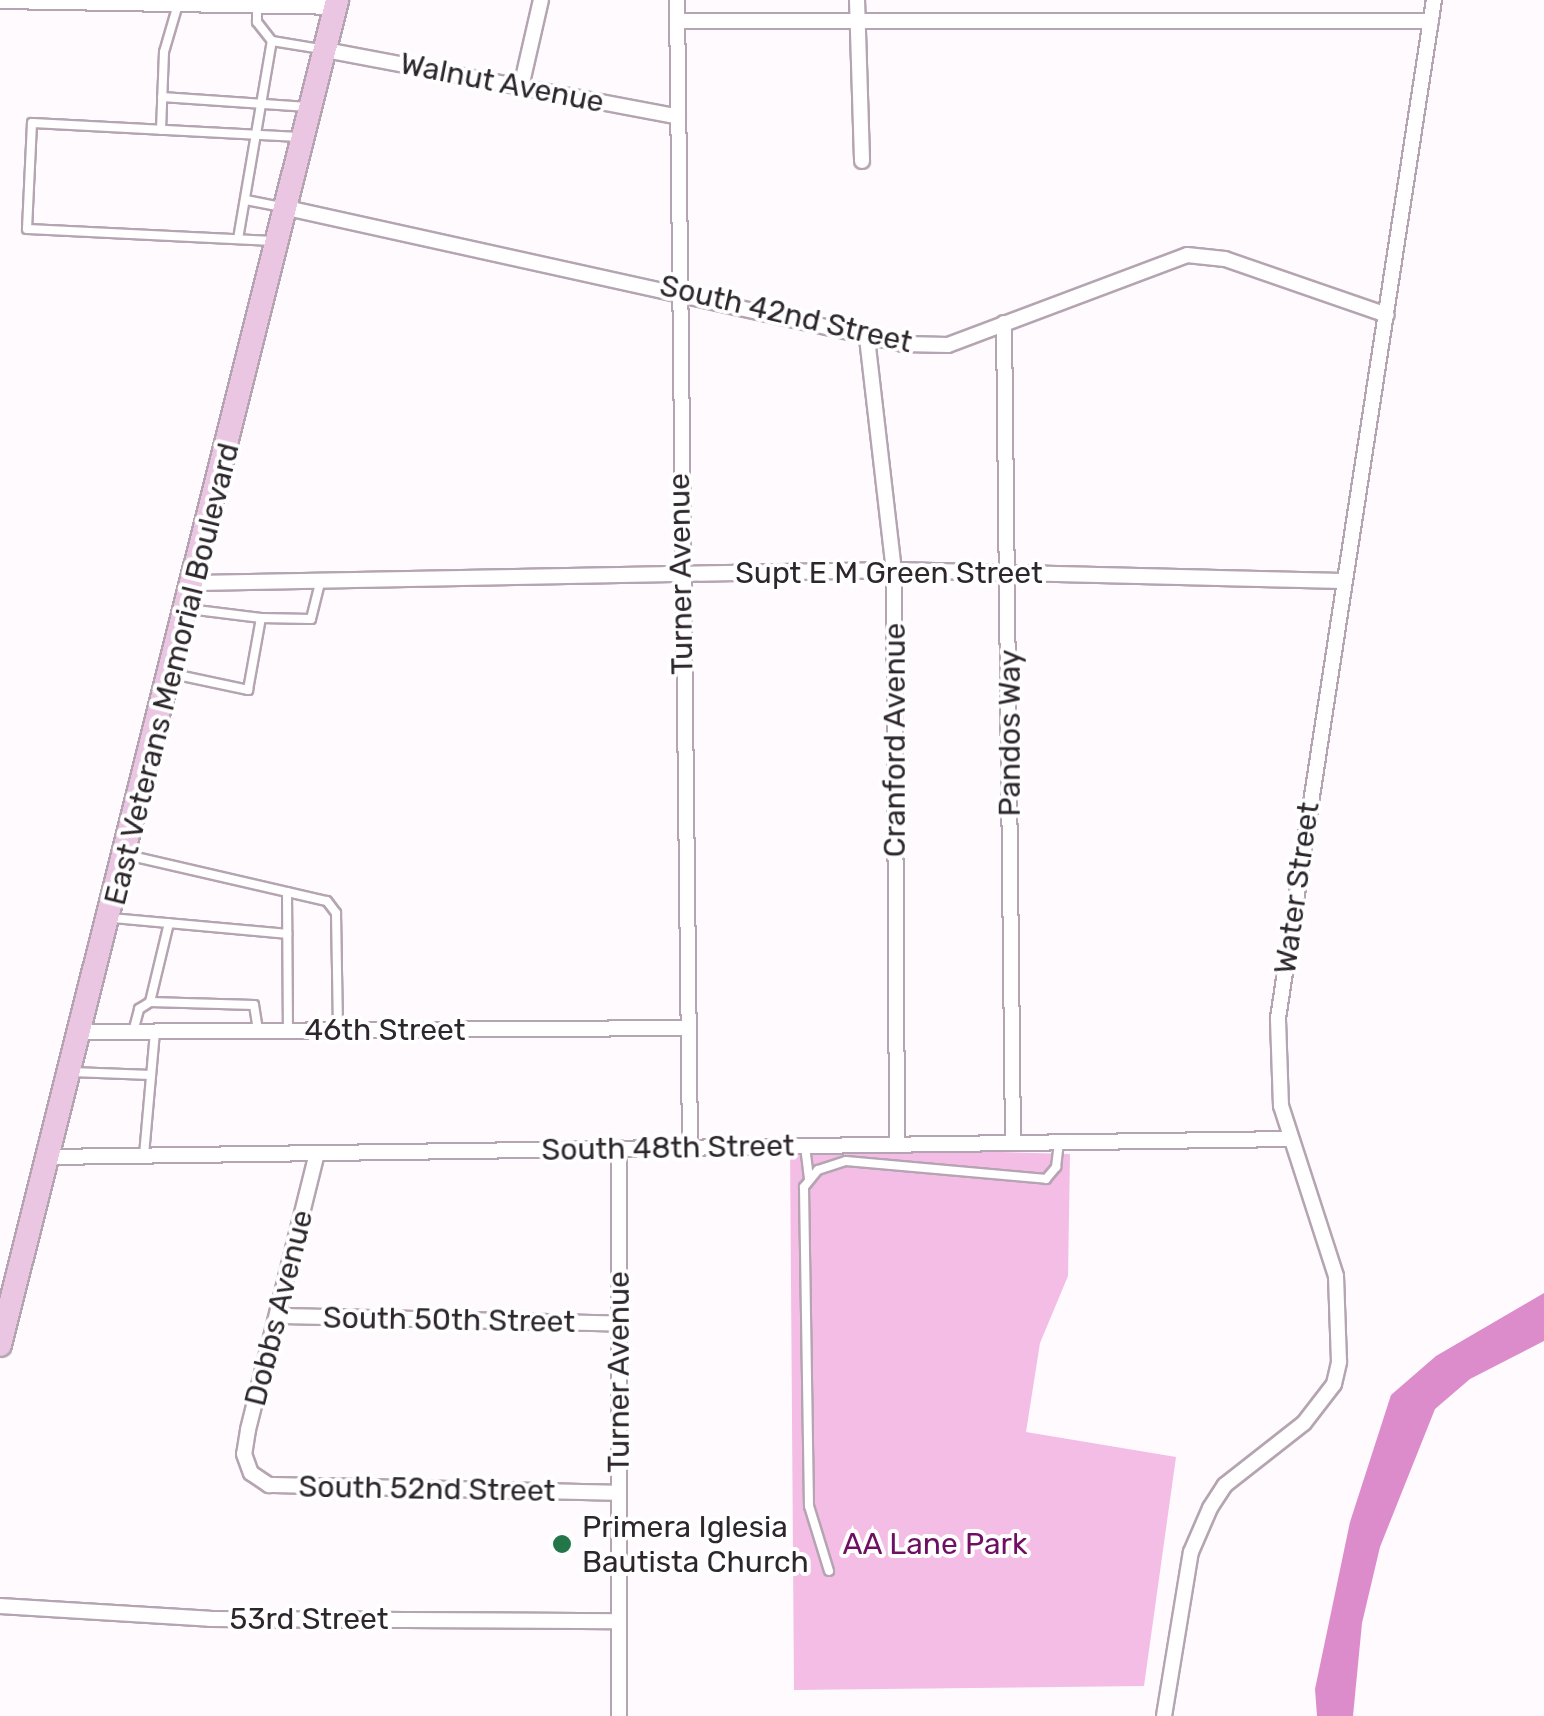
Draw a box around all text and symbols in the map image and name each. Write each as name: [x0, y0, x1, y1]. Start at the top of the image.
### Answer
street label: Walnut Avenue: [397, 46, 607, 120]
street label: South 42nd Street: [656, 267, 916, 361]
street label: East Veterans Memorial Boulevard: [97, 439, 247, 909]
street label: Turner Avenue: [661, 472, 701, 676]
street label: Supt E M Green Street: [735, 555, 1043, 591]
street label: Cranford Avenue: [877, 622, 913, 858]
street label: Pandos Way: [992, 649, 1028, 817]
street label: Water Street: [1267, 799, 1327, 977]
street label: 46th Street: [305, 1012, 465, 1048]
street label: South 48th Street: [541, 1128, 795, 1168]
street label: Dobbs Avenue: [237, 1206, 321, 1410]
street label: Turner Avenue: [601, 1270, 637, 1474]
street label: South 50th Street: [323, 1300, 575, 1340]
street label: South 52nd Street: [298, 1469, 556, 1509]
place label: Primera Iglesia Bautista Church: [582, 1509, 809, 1580]
park label: AA Lane Park: [842, 1526, 1028, 1562]
marker: Primera Iglesia Bautista Church: [551, 1533, 573, 1555]
street label: 53rd Street: [230, 1601, 388, 1637]

